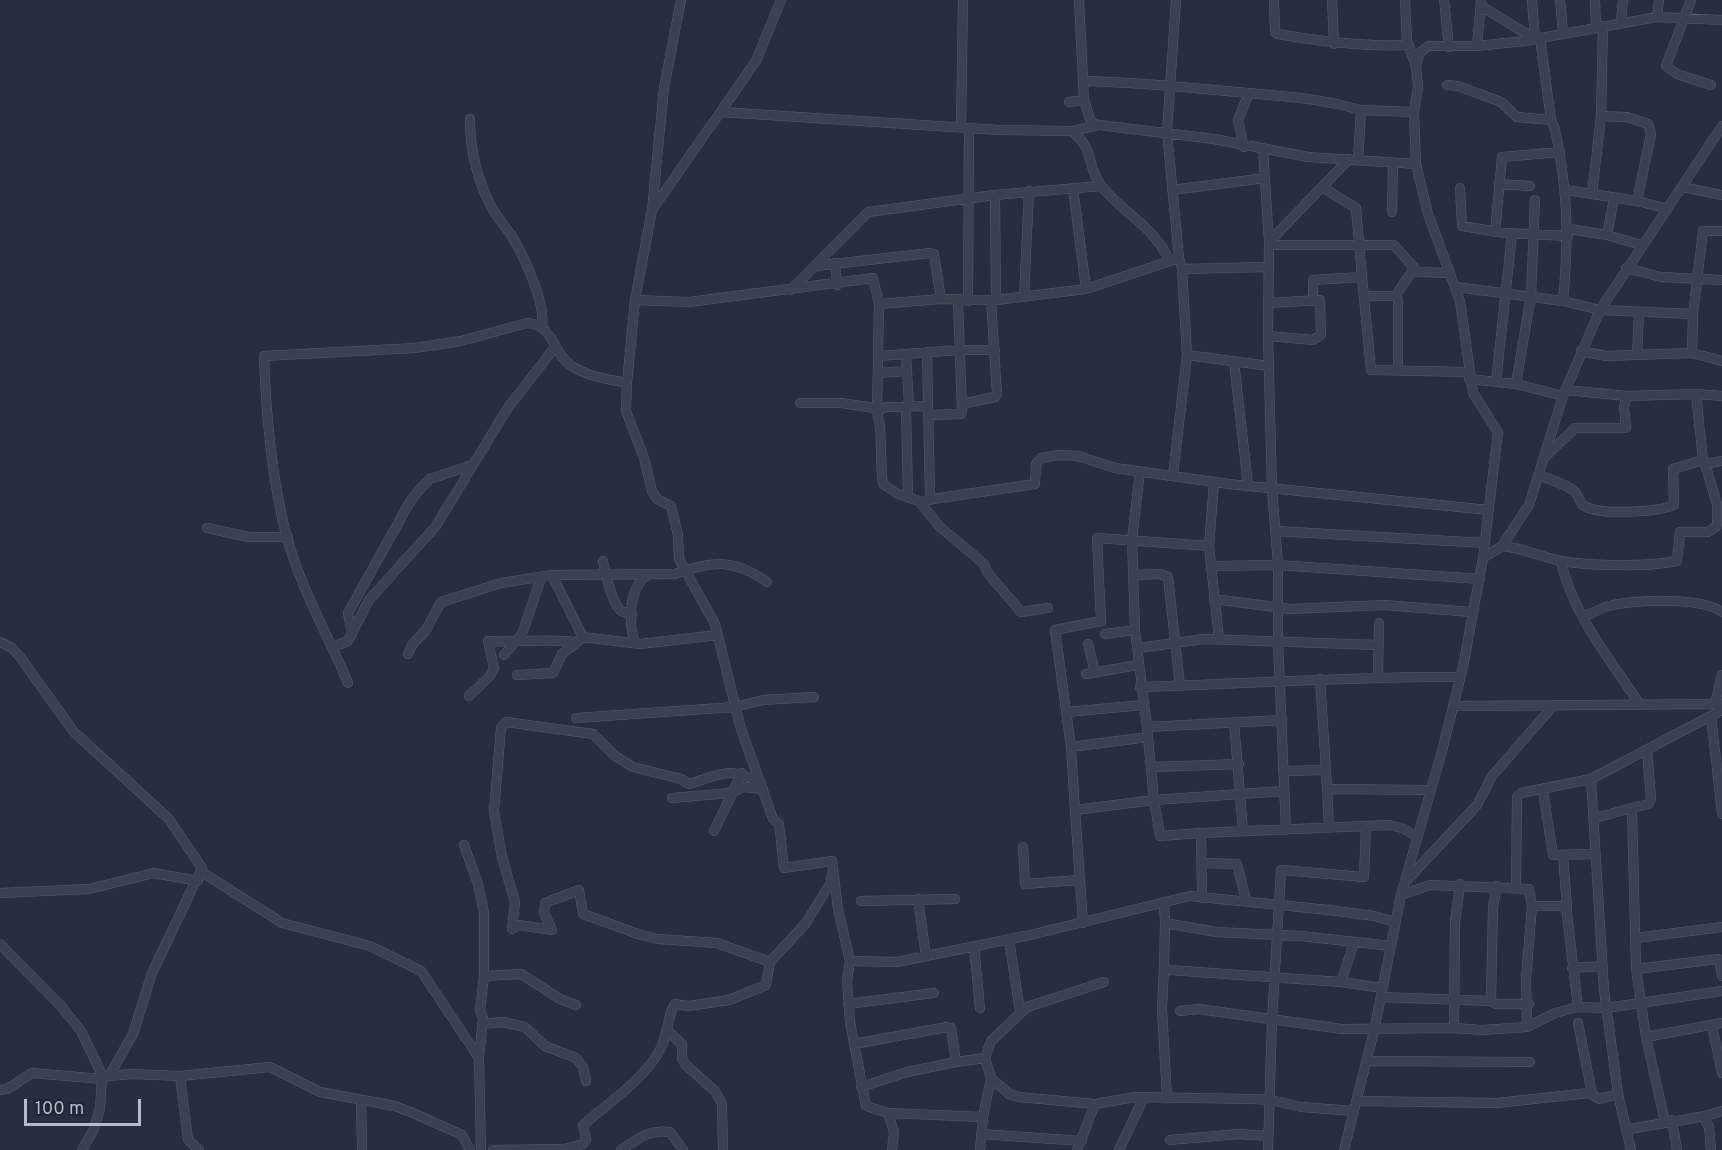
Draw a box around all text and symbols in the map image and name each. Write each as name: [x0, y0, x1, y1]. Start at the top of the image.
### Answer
scale bar: [27, 1087, 144, 1125]
text: 100 m: [35, 1098, 84, 1121]

